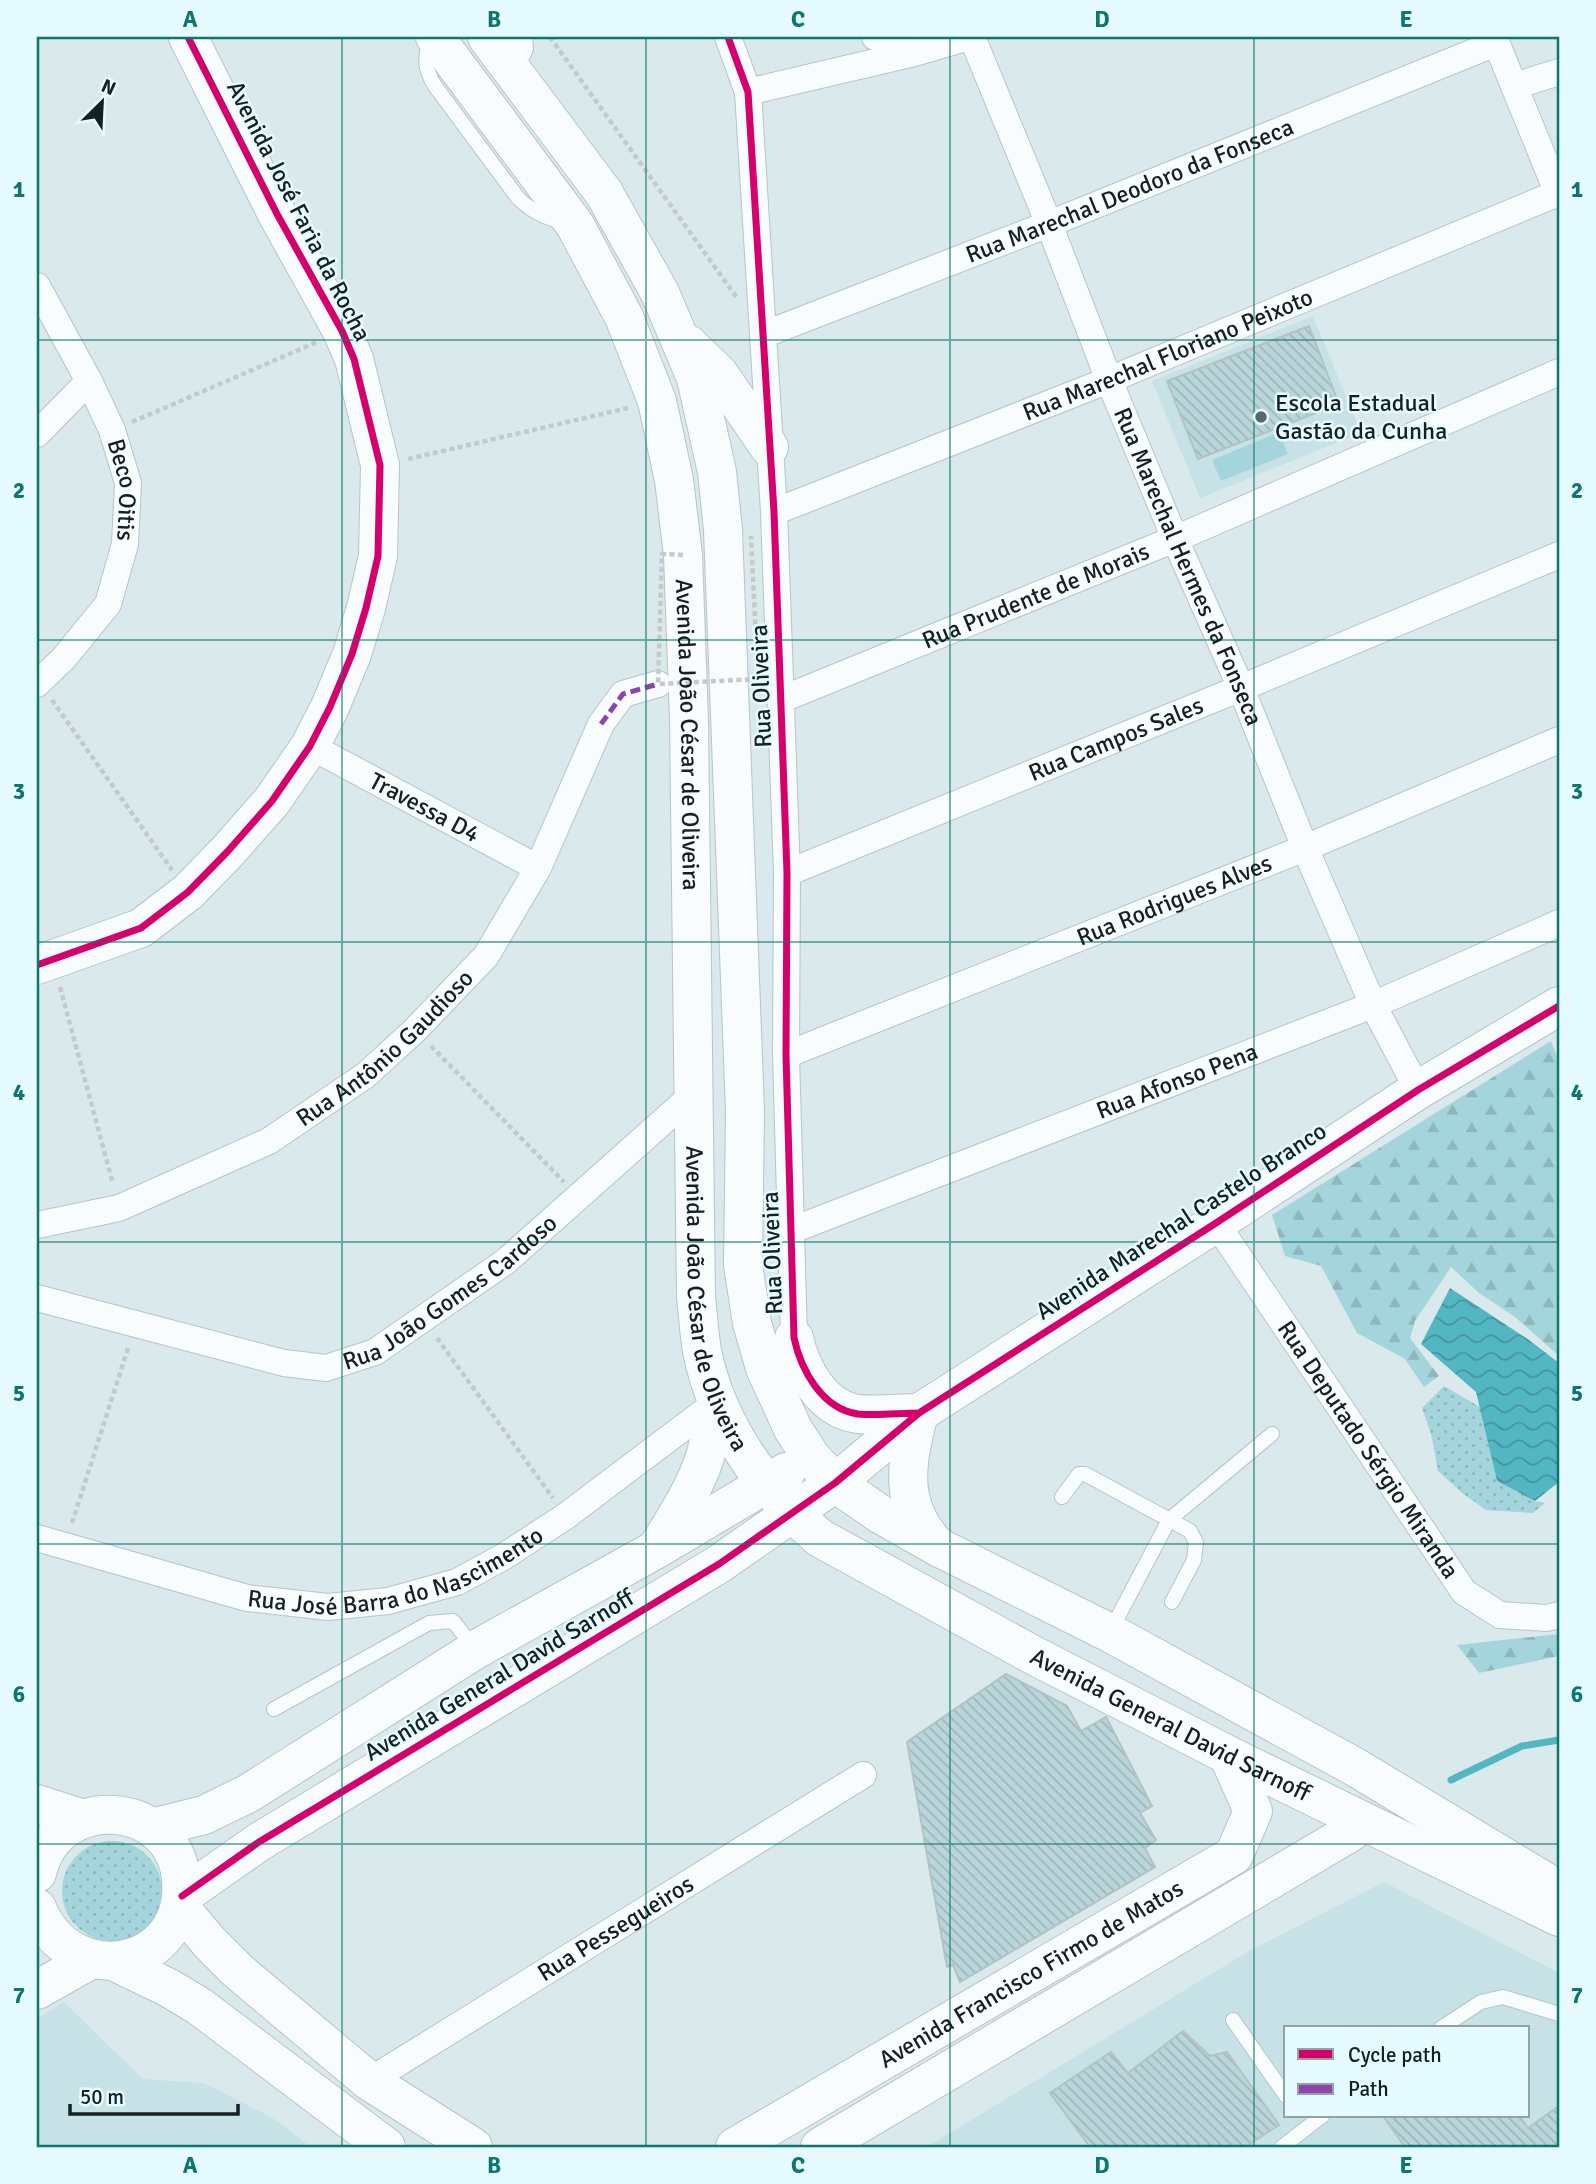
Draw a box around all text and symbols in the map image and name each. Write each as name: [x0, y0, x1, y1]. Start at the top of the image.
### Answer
text: A: [183, 5, 198, 34]
text: B: [487, 5, 501, 34]
text: C: [791, 5, 805, 34]
text: D: [1094, 5, 1110, 34]
text: E: [1399, 5, 1413, 34]
north arrow: [66, 66, 136, 136]
text: N: [98, 74, 119, 101]
street label: Avenida José Faria da Rocha: [220, 76, 378, 346]
street label: Rua Marechal Deodoro da Fonseca: [962, 112, 1298, 270]
text: 1: [13, 175, 25, 204]
text: 1: [1571, 175, 1583, 204]
street label: Rua Marechal Floriano Peixoto: [1018, 282, 1317, 428]
place label: Escola Estadual Gastão da Cunha: [1275, 388, 1447, 446]
street label: Rua Marechal Hermes da Fonseca: [1107, 403, 1269, 730]
marker: Escola Estadual Gastão da Cunha: [1253, 409, 1269, 425]
street label: Beco Oitis: [100, 435, 144, 542]
text: 2: [13, 476, 25, 505]
text: 2: [1571, 476, 1583, 505]
street label: Rua Prudente de Morais: [917, 536, 1154, 656]
street label: Avenida João César de Oliveira: [669, 578, 706, 891]
street label: Rua Oliveira: [744, 624, 778, 748]
street label: Rua Campos Sales: [1024, 690, 1208, 788]
street label: Travessa D4: [364, 766, 485, 849]
text: 3: [13, 777, 25, 806]
text: 3: [1571, 777, 1583, 806]
street label: Rua Rodrigues Alves: [1072, 848, 1276, 953]
street label: Rua Antônio Gaudioso: [290, 963, 480, 1133]
street label: Rua Afonso Pena: [1092, 1036, 1262, 1126]
text: 4: [13, 1078, 25, 1107]
text: 4: [1571, 1078, 1583, 1107]
street label: Avenida Marechal Castelo Branco: [1030, 1116, 1332, 1326]
street label: Avenida João César de Oliveira: [679, 1145, 755, 1457]
street label: Rua Oliveira: [755, 1191, 789, 1315]
street label: Rua João Gomes Cardoso: [339, 1208, 563, 1377]
street label: Rua Deputado Sérgio Miranda: [1271, 1315, 1466, 1584]
text: 5: [13, 1379, 25, 1408]
text: 5: [1571, 1379, 1583, 1408]
street label: Rua José Barra do Nascimento: [246, 1520, 549, 1622]
street label: Avenida General David Sarnoff: [359, 1582, 641, 1768]
street label: Avenida General David Sarnoff: [1025, 1641, 1317, 1809]
text: 6: [13, 1680, 25, 1709]
text: 6: [1571, 1680, 1583, 1709]
street label: Rua Pessegueiros: [532, 1869, 699, 1988]
street label: Avenida Francisco Firmo de Matos: [873, 1873, 1189, 2074]
text: 7: [13, 1981, 25, 2010]
text: 7: [1571, 1981, 1583, 2010]
legend: [1284, 2026, 1530, 2118]
text: Cycle path: [1348, 2042, 1442, 2068]
scale bar: [70, 2072, 238, 2116]
text: Path: [1348, 2076, 1389, 2102]
text: 50 m: [80, 2084, 124, 2110]
text: A: [183, 2151, 198, 2180]
text: B: [487, 2151, 501, 2180]
text: C: [791, 2151, 805, 2180]
text: D: [1094, 2151, 1110, 2180]
text: E: [1399, 2151, 1413, 2180]

